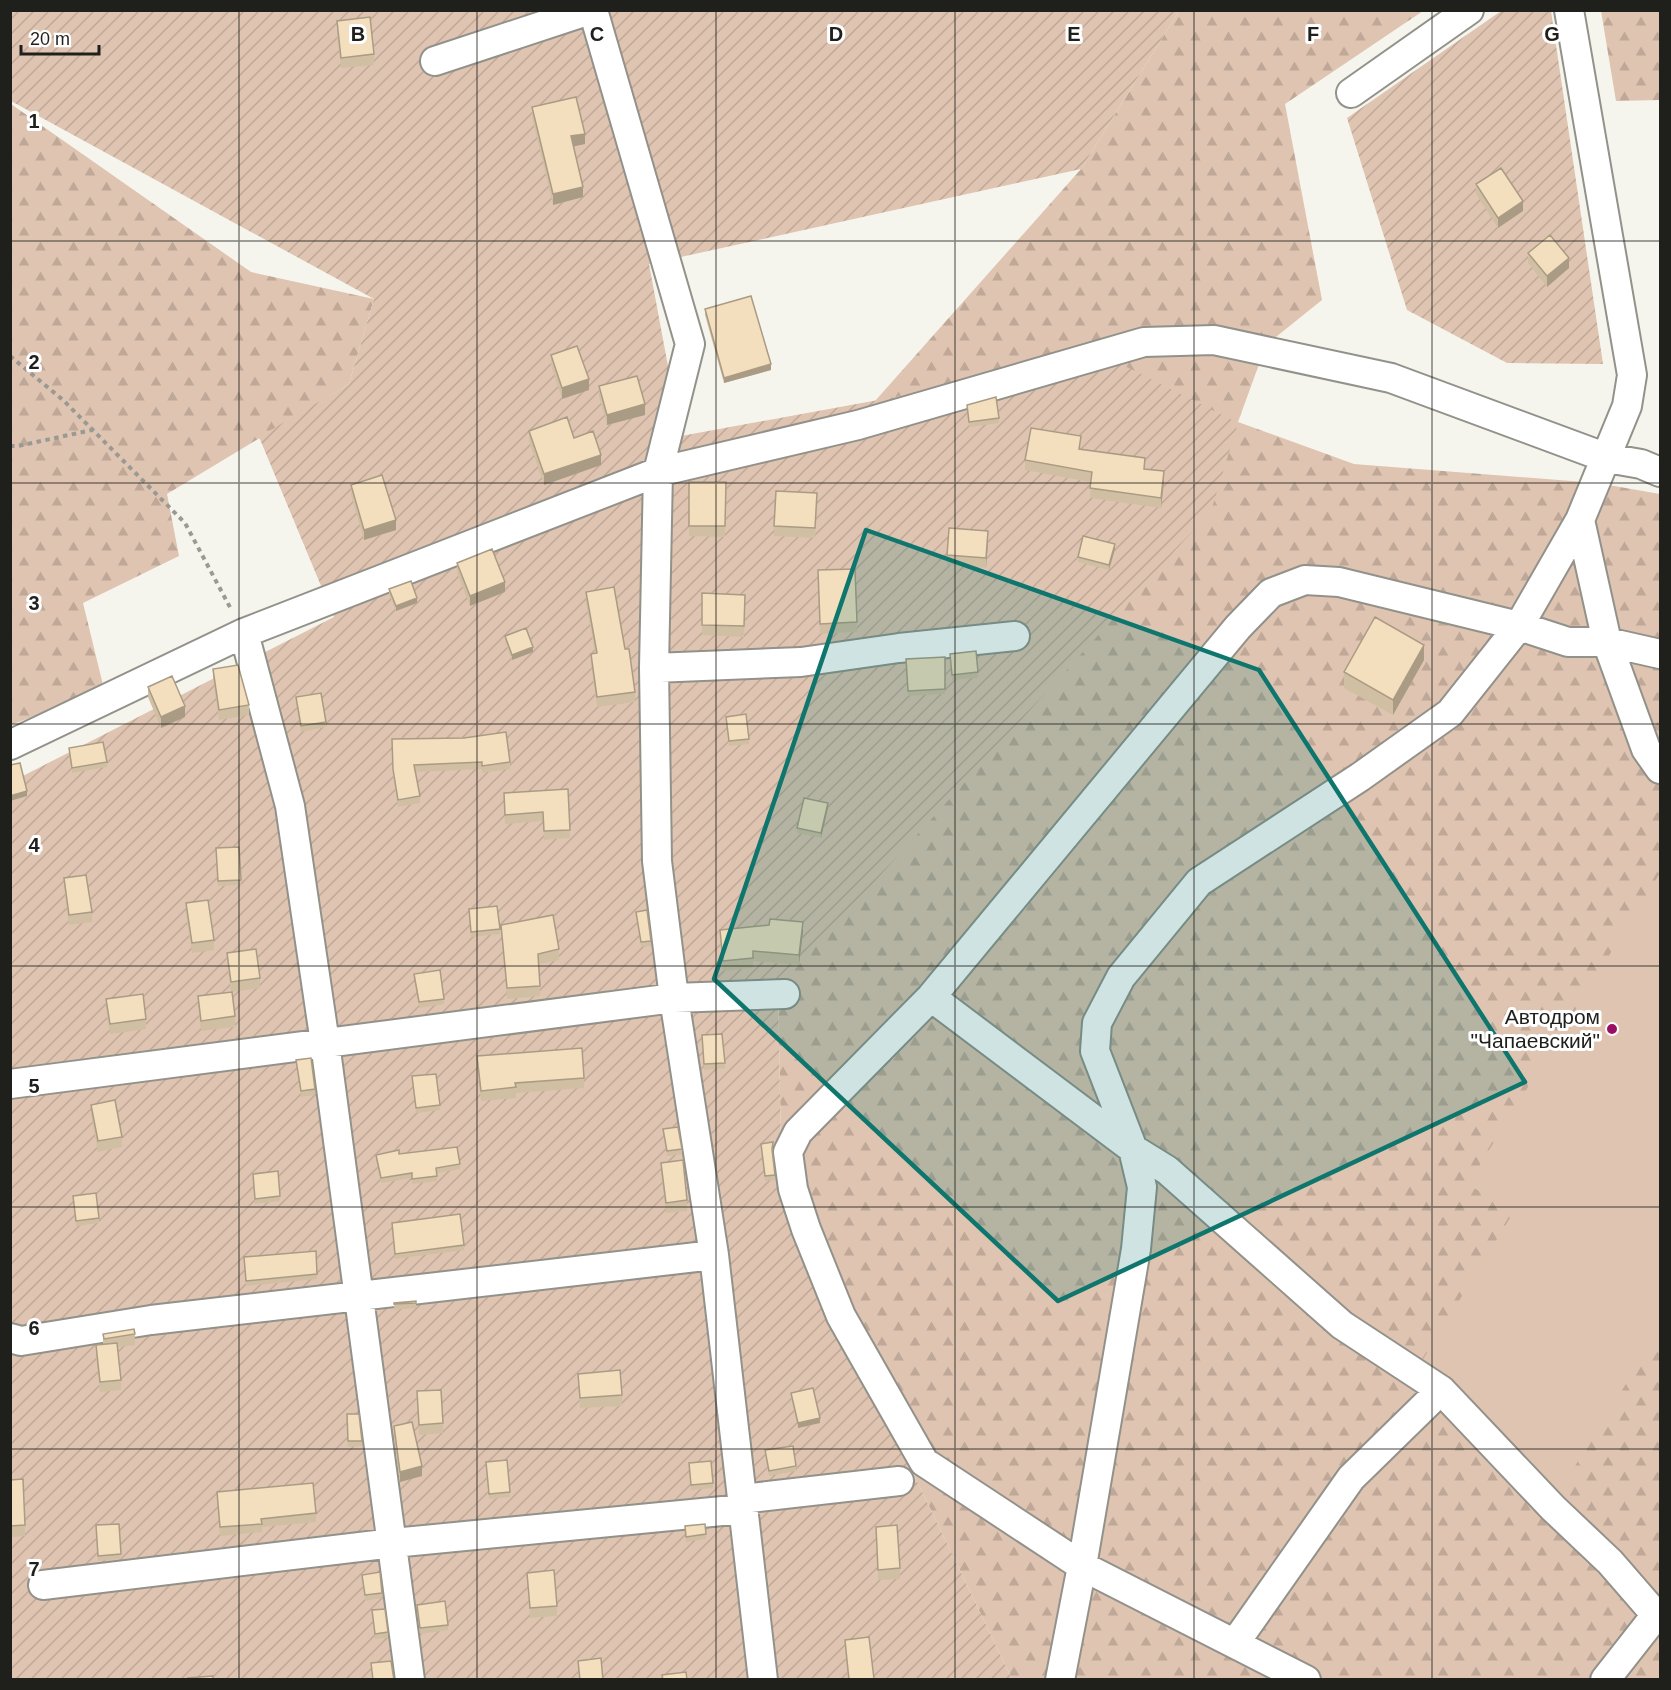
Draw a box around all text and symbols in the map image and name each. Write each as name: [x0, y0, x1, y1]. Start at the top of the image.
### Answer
scale bar: [21, 18, 99, 56]
text: B: [351, 23, 365, 45]
text: C: [590, 23, 604, 45]
text: D: [829, 23, 843, 45]
text: E: [1067, 23, 1081, 45]
text: F: [1307, 23, 1319, 45]
text: G: [1544, 23, 1560, 45]
text: 20 m: [30, 29, 70, 49]
text: 1: [28, 110, 40, 132]
text: 2: [28, 351, 40, 373]
text: 3: [28, 592, 40, 614]
text: 4: [28, 834, 40, 856]
place label: Автодром "Чапаевский": [1471, 1005, 1600, 1052]
marker: Автодром "Чапаевский": [1605, 1022, 1619, 1036]
text: 5: [28, 1075, 40, 1097]
text: 6: [28, 1317, 40, 1339]
text: 7: [28, 1558, 40, 1580]

